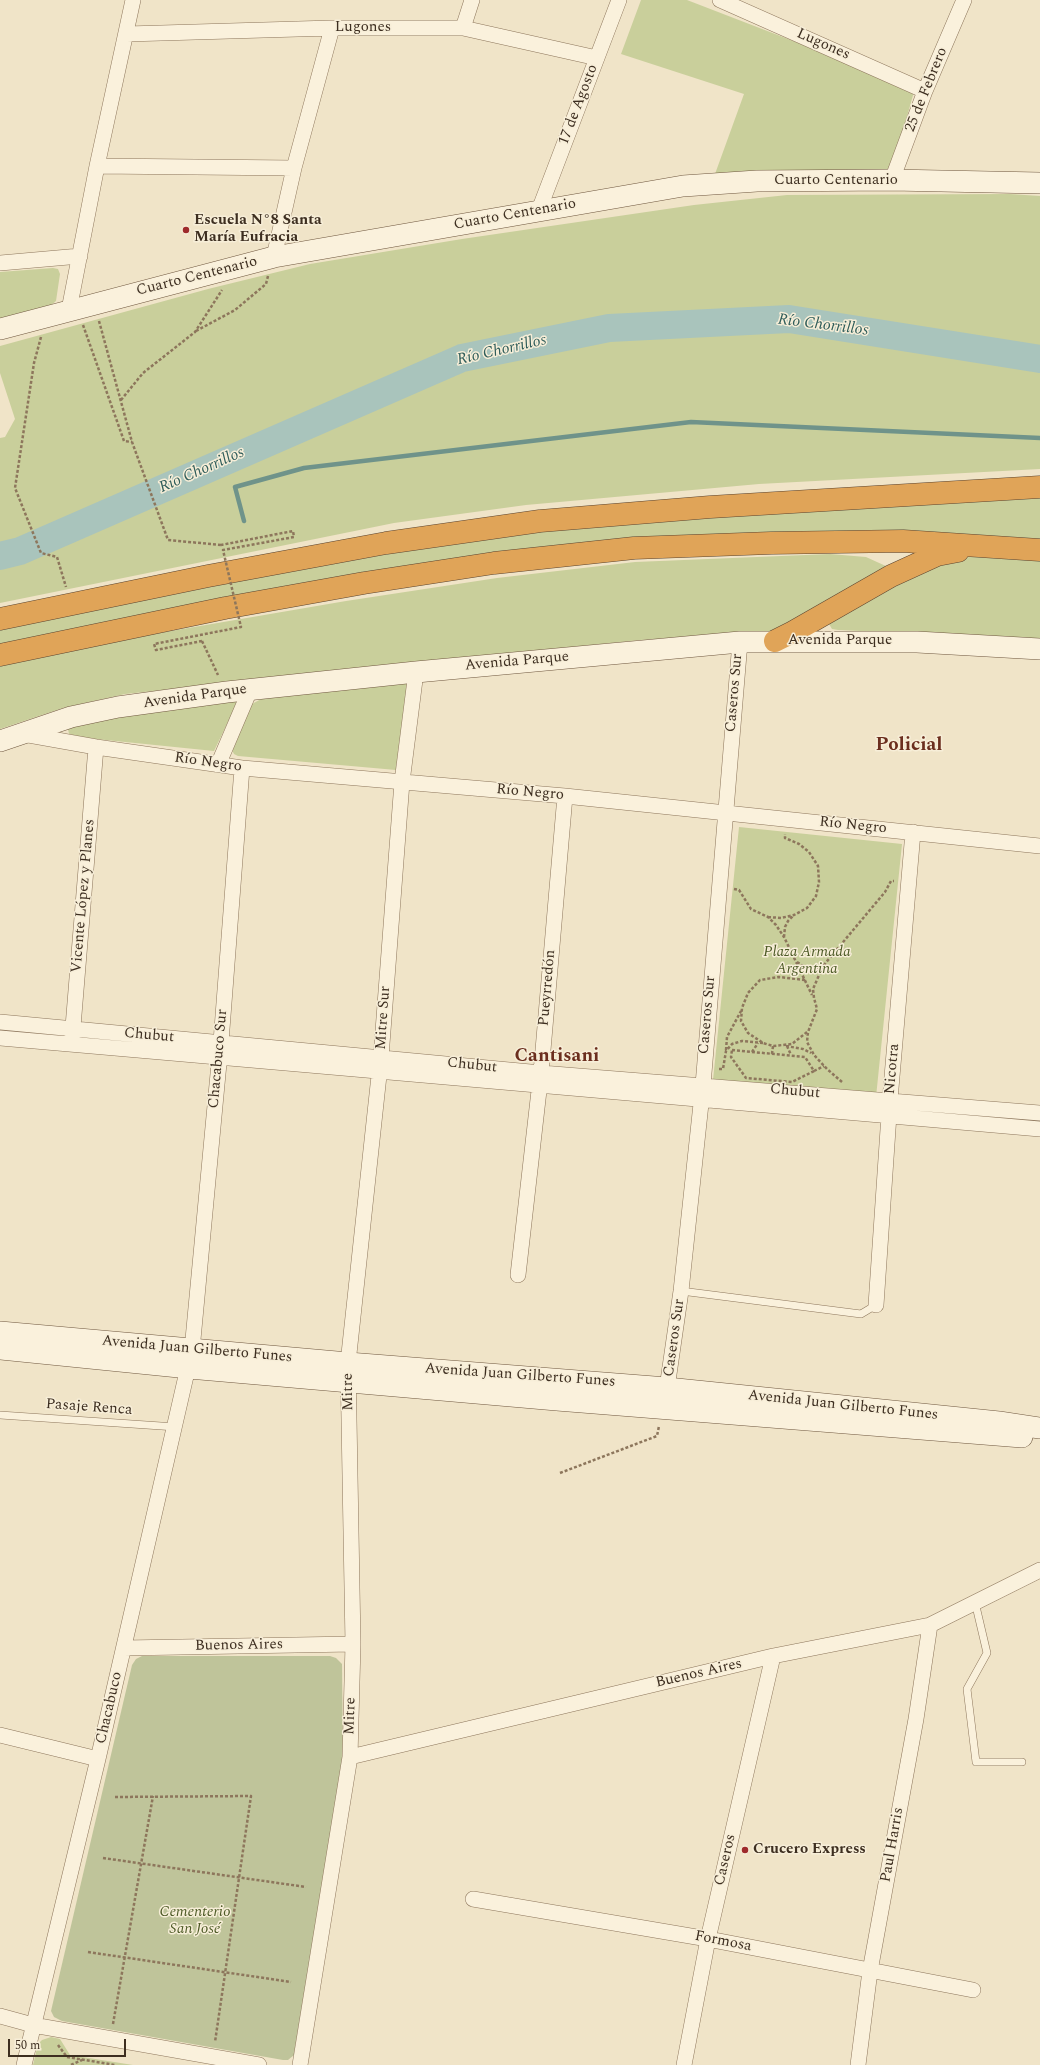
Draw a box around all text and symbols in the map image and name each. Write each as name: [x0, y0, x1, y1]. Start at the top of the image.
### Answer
street label: Lugones: [335, 19, 391, 37]
street label: Lugones: [794, 25, 852, 65]
street label: 25 de Febrero: [902, 45, 952, 135]
street label: 17 de Agosto: [555, 62, 603, 148]
street label: Cuarto Centenario: [774, 172, 898, 190]
street label: Cuarto Centenario: [452, 195, 578, 235]
place label: Escuela N°8 Santa María Eufracia: [194, 212, 322, 247]
marker: Escuela N°8 Santa María Eufracia: [181, 225, 191, 235]
street label: Cuarto Centenario: [135, 253, 259, 301]
water label: Río Chorrillos: [777, 311, 869, 341]
water label: Río Chorrillos: [455, 331, 549, 371]
water label: Río Chorrillos: [157, 444, 247, 498]
street label: Avenida Parque: [788, 632, 892, 650]
street label: Avenida Parque: [464, 648, 570, 676]
street label: Caseros Sur: [723, 653, 747, 733]
street label: Avenida Parque: [142, 681, 248, 713]
district label: Policial: [875, 735, 943, 757]
street label: Río Negro: [173, 749, 243, 777]
street label: Río Negro: [495, 781, 565, 805]
street label: Río Negro: [818, 814, 888, 838]
street label: Vicente López y Planes: [68, 818, 100, 974]
park label: Plaza Armada Argentina: [763, 944, 851, 979]
street label: Pueyrredón: [536, 949, 560, 1027]
street label: Caseros Sur: [696, 975, 720, 1055]
street label: Mitre Sur: [373, 986, 395, 1050]
street label: Chacabuco Sur: [206, 1009, 232, 1109]
street label: Chubut: [123, 1025, 175, 1047]
street label: Nicotra: [882, 1043, 904, 1095]
district label: Cantisani: [515, 1046, 599, 1068]
street label: Chubut: [446, 1054, 498, 1078]
street label: Chubut: [769, 1081, 821, 1103]
street label: Caseros Sur: [661, 1298, 689, 1378]
street label: Avenida Juan Gilberto Funes: [101, 1333, 293, 1367]
street label: Avenida Juan Gilberto Funes: [424, 1360, 616, 1392]
street label: Mitre: [340, 1373, 358, 1411]
street label: Avenida Juan Gilberto Funes: [747, 1387, 939, 1425]
street label: Pasaje Renca: [45, 1396, 133, 1420]
street label: Buenos Aires: [195, 1636, 283, 1656]
street label: Buenos Aires: [654, 1655, 744, 1693]
street label: Chacabuco: [93, 1670, 127, 1746]
street label: Mitre: [341, 1697, 361, 1735]
street label: Paul Harris: [878, 1806, 908, 1884]
street label: Caseros: [711, 1832, 741, 1888]
place label: Crucero Express: [753, 1841, 866, 1859]
marker: Crucero Express: [740, 1845, 750, 1855]
park label: Cementerio San José: [159, 1904, 231, 1939]
street label: Formosa: [693, 1928, 753, 1956]
scale bar: [10, 2031, 128, 2057]
text: 50 m: [15, 2036, 40, 2055]

